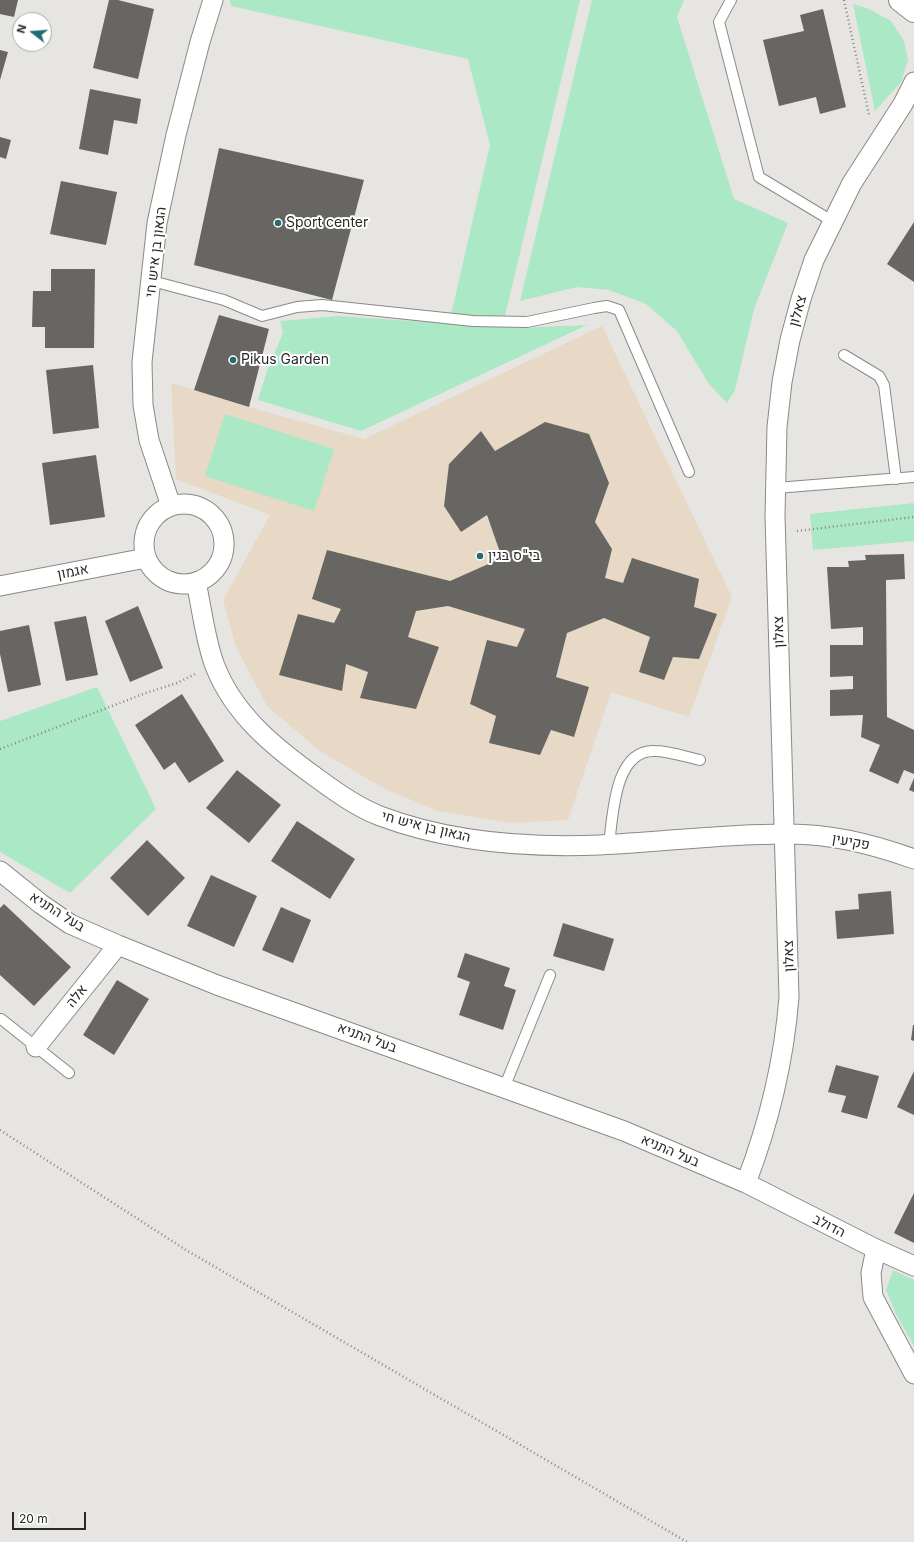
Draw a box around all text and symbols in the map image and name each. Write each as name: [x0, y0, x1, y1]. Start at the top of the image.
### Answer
north arrow: [12, 12, 52, 52]
text: N: [14, 23, 29, 35]
street label: הגאון בן איש חי: [142, 206, 170, 298]
place label: Sport center: [286, 215, 368, 231]
marker: Sport center: [273, 218, 283, 228]
street label: צאלון: [786, 293, 810, 329]
place label: Pikus Garden: [241, 352, 329, 368]
marker: Pikus Garden: [228, 355, 238, 365]
place label: בי"ס בגין: [488, 548, 540, 564]
marker: בי"ס בגין: [475, 551, 485, 561]
street label: אגמון: [56, 561, 90, 583]
street label: צאלון: [770, 616, 788, 648]
street label: הגאון בן איש חי: [380, 808, 472, 846]
street label: פקיעין: [831, 830, 871, 854]
street label: בעל התניא: [26, 888, 88, 936]
street label: צאלון: [780, 940, 798, 972]
street label: אלה: [63, 981, 91, 1011]
street label: בעל התניא: [335, 1020, 399, 1056]
street label: בעל התניא: [638, 1131, 702, 1171]
street label: הדולב: [810, 1211, 848, 1241]
scale bar: [14, 1504, 88, 1530]
text: 20 m: [19, 1511, 48, 1526]

